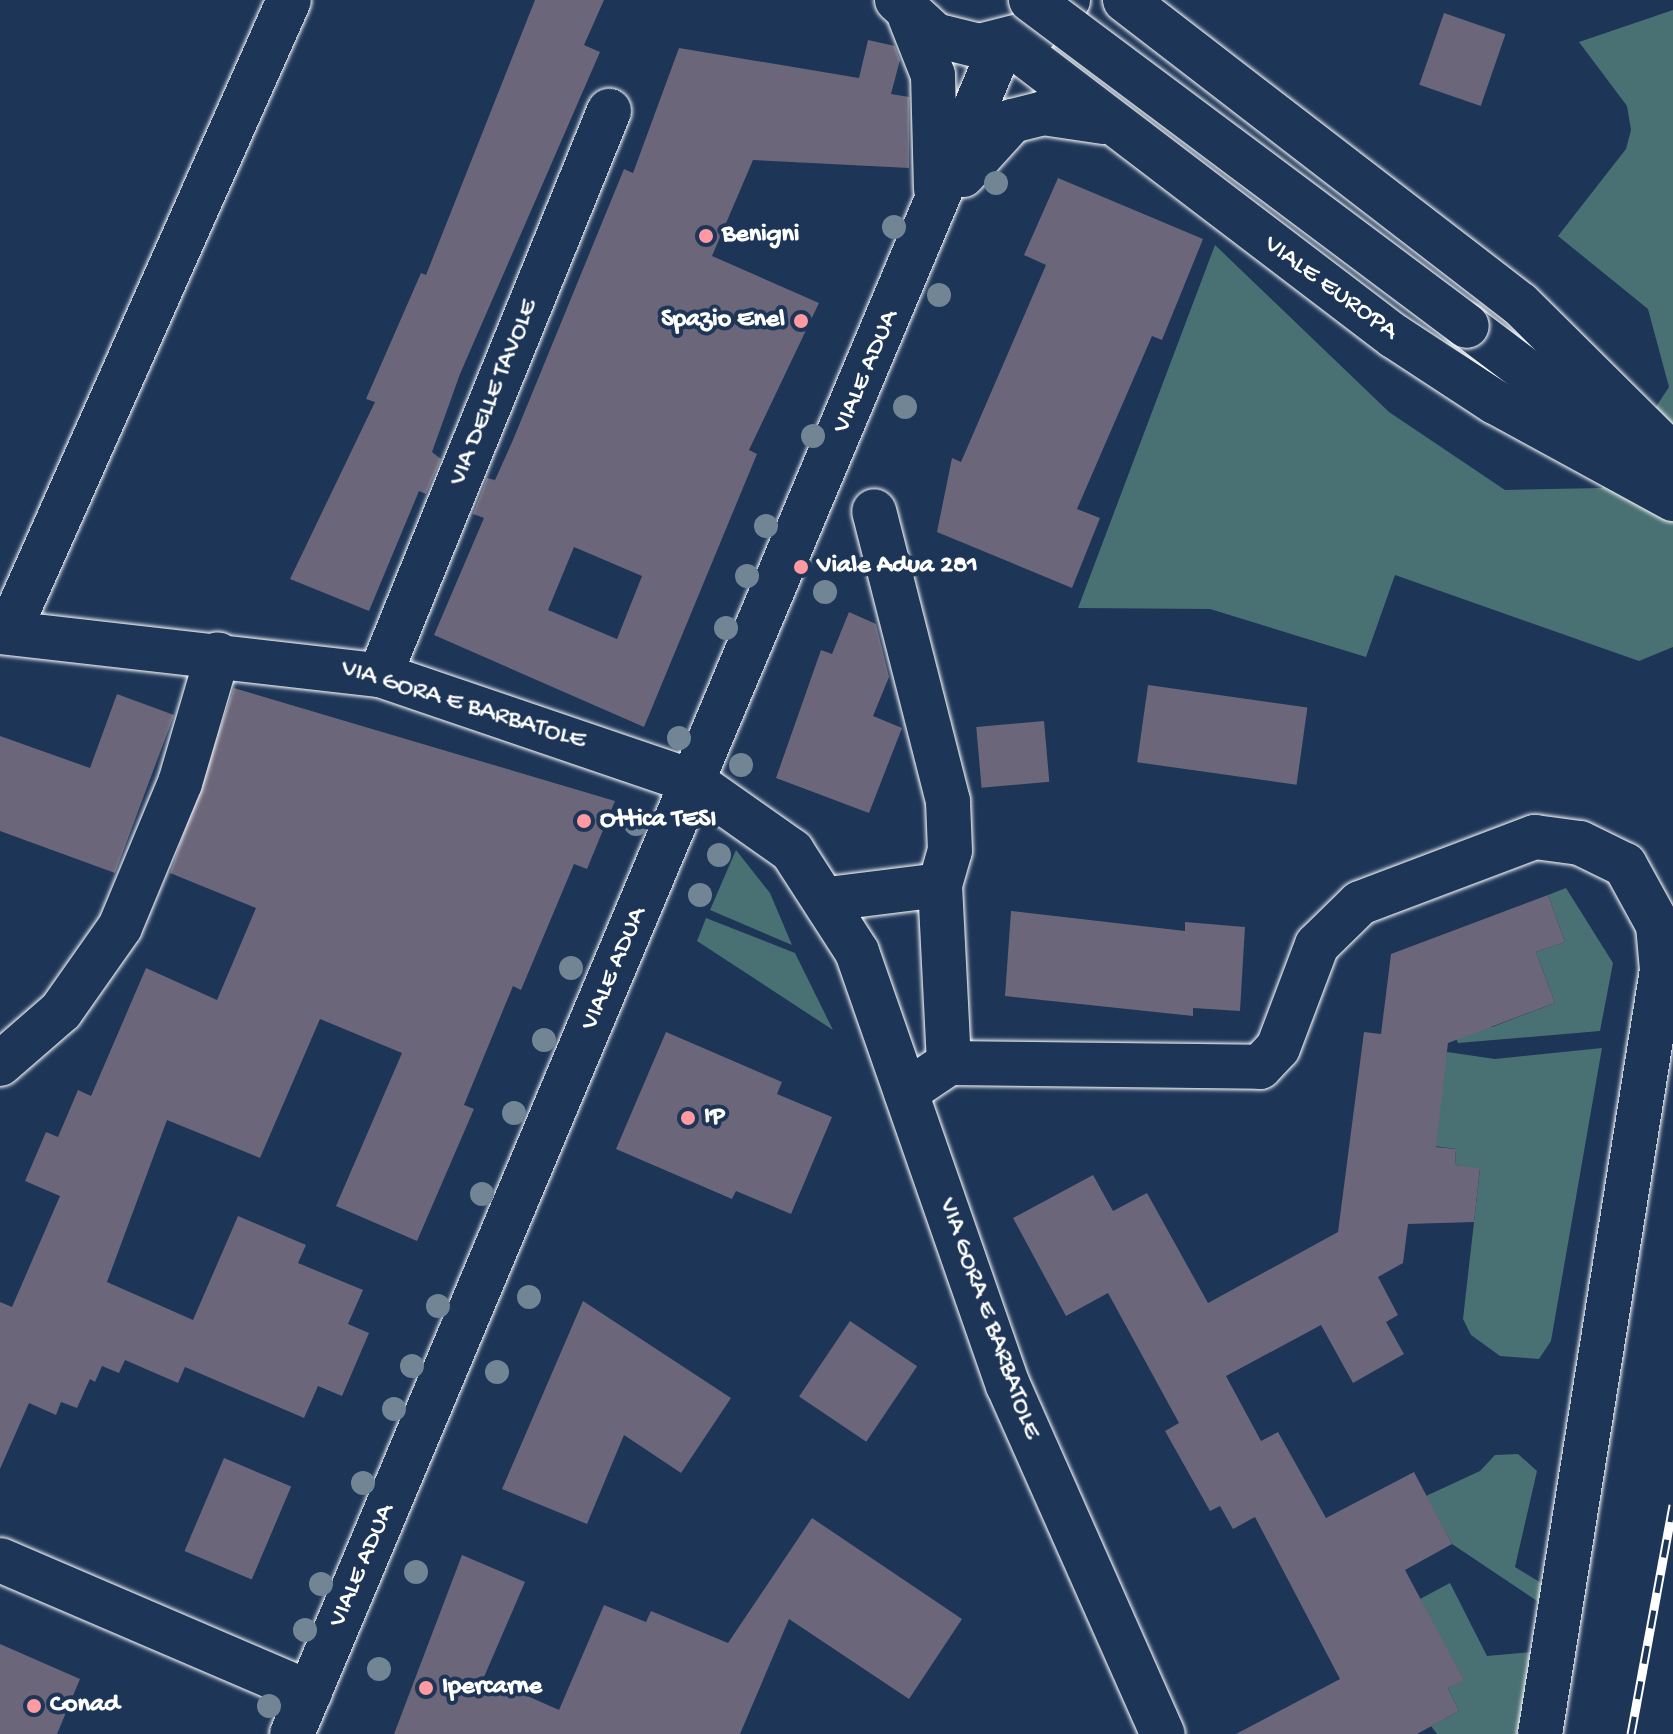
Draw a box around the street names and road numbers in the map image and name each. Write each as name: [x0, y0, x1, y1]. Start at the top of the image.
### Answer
street label: VIALE EUROPA: [1257, 230, 1403, 348]
street label: VIA DELLE TAVOLE: [443, 295, 547, 491]
street label: VIALE ADUA: [827, 306, 907, 438]
street label: VIA GORA E BARBATOLE: [337, 654, 589, 758]
street label: VIALE ADUA: [575, 903, 655, 1035]
street label: VIA GORA E BARBATOLE: [930, 1194, 1046, 1444]
street label: VIALE ADUA: [323, 1500, 403, 1632]

